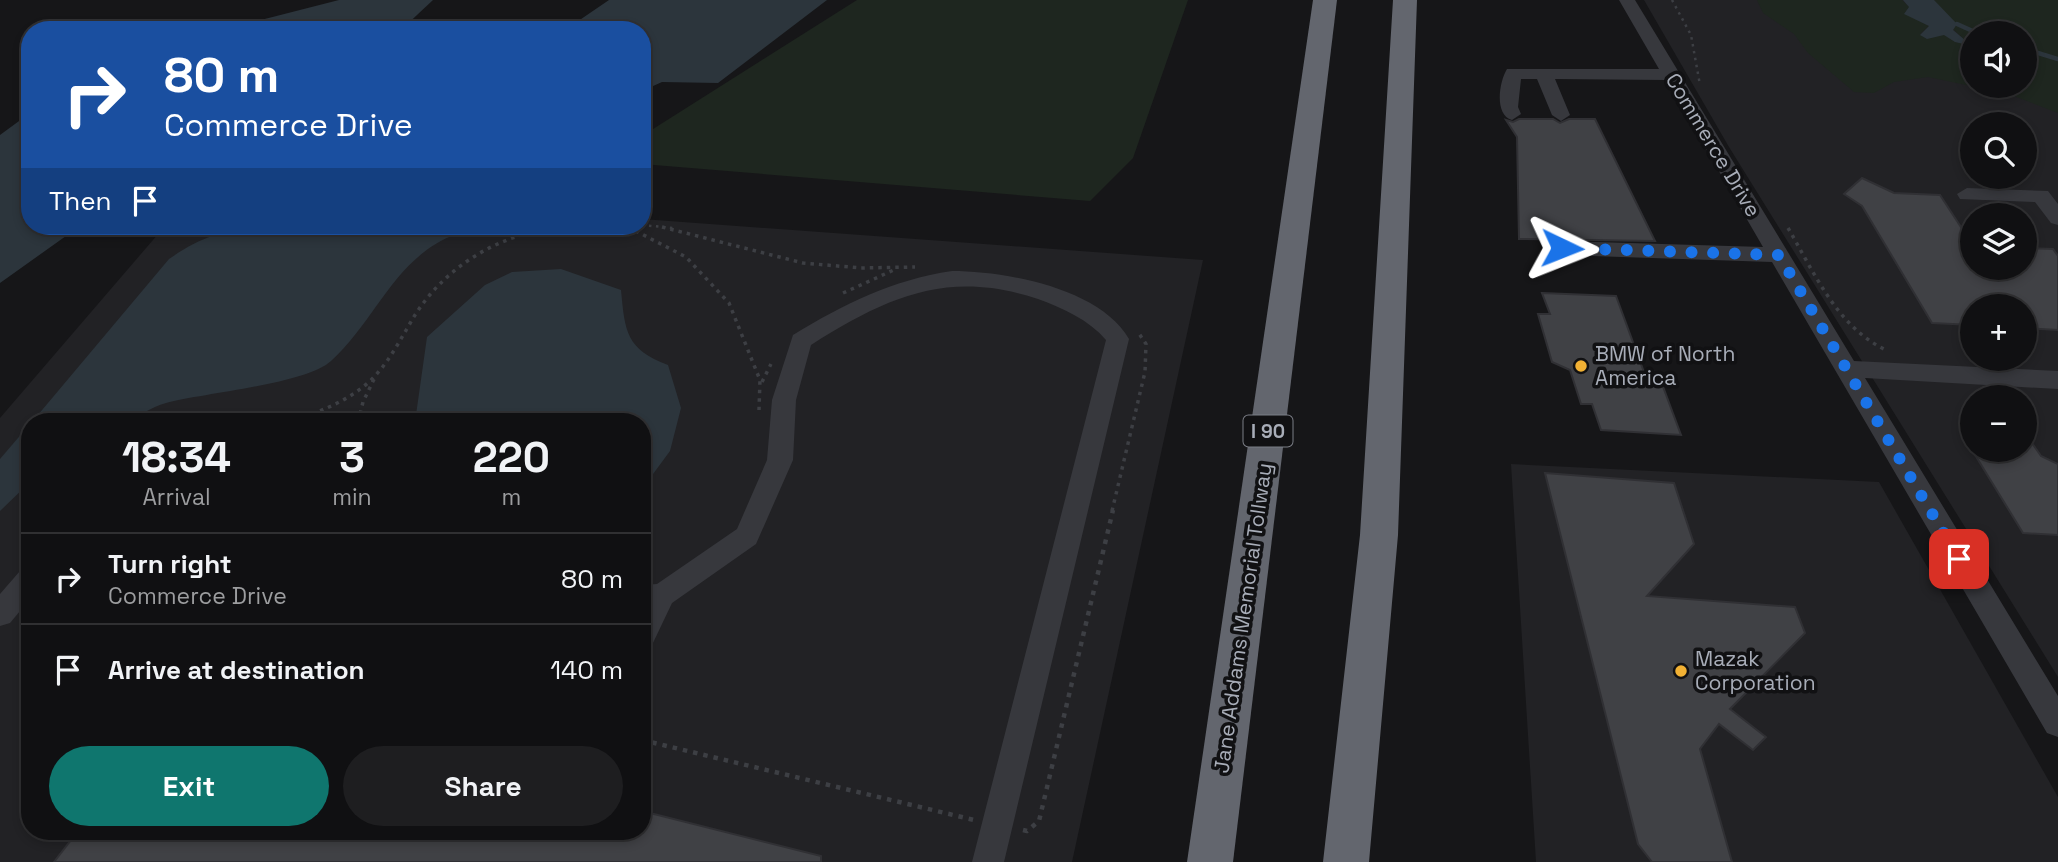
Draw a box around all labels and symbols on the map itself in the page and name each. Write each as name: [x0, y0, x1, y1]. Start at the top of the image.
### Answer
street label: Commerce Drive: [1660, 68, 1767, 222]
position arrow: [1525, 211, 1599, 285]
place label: BMW of North America: [1595, 340, 1735, 391]
marker: BMW of North America: [1573, 358, 1589, 374]
road number: I 90: [1244, 416, 1292, 446]
street label: Jane Addams Memorial Tollway: [1207, 461, 1278, 775]
pin: [1929, 529, 1989, 589]
place label: Mazak Corporation: [1695, 645, 1816, 696]
marker: Mazak Corporation: [1673, 663, 1689, 679]

